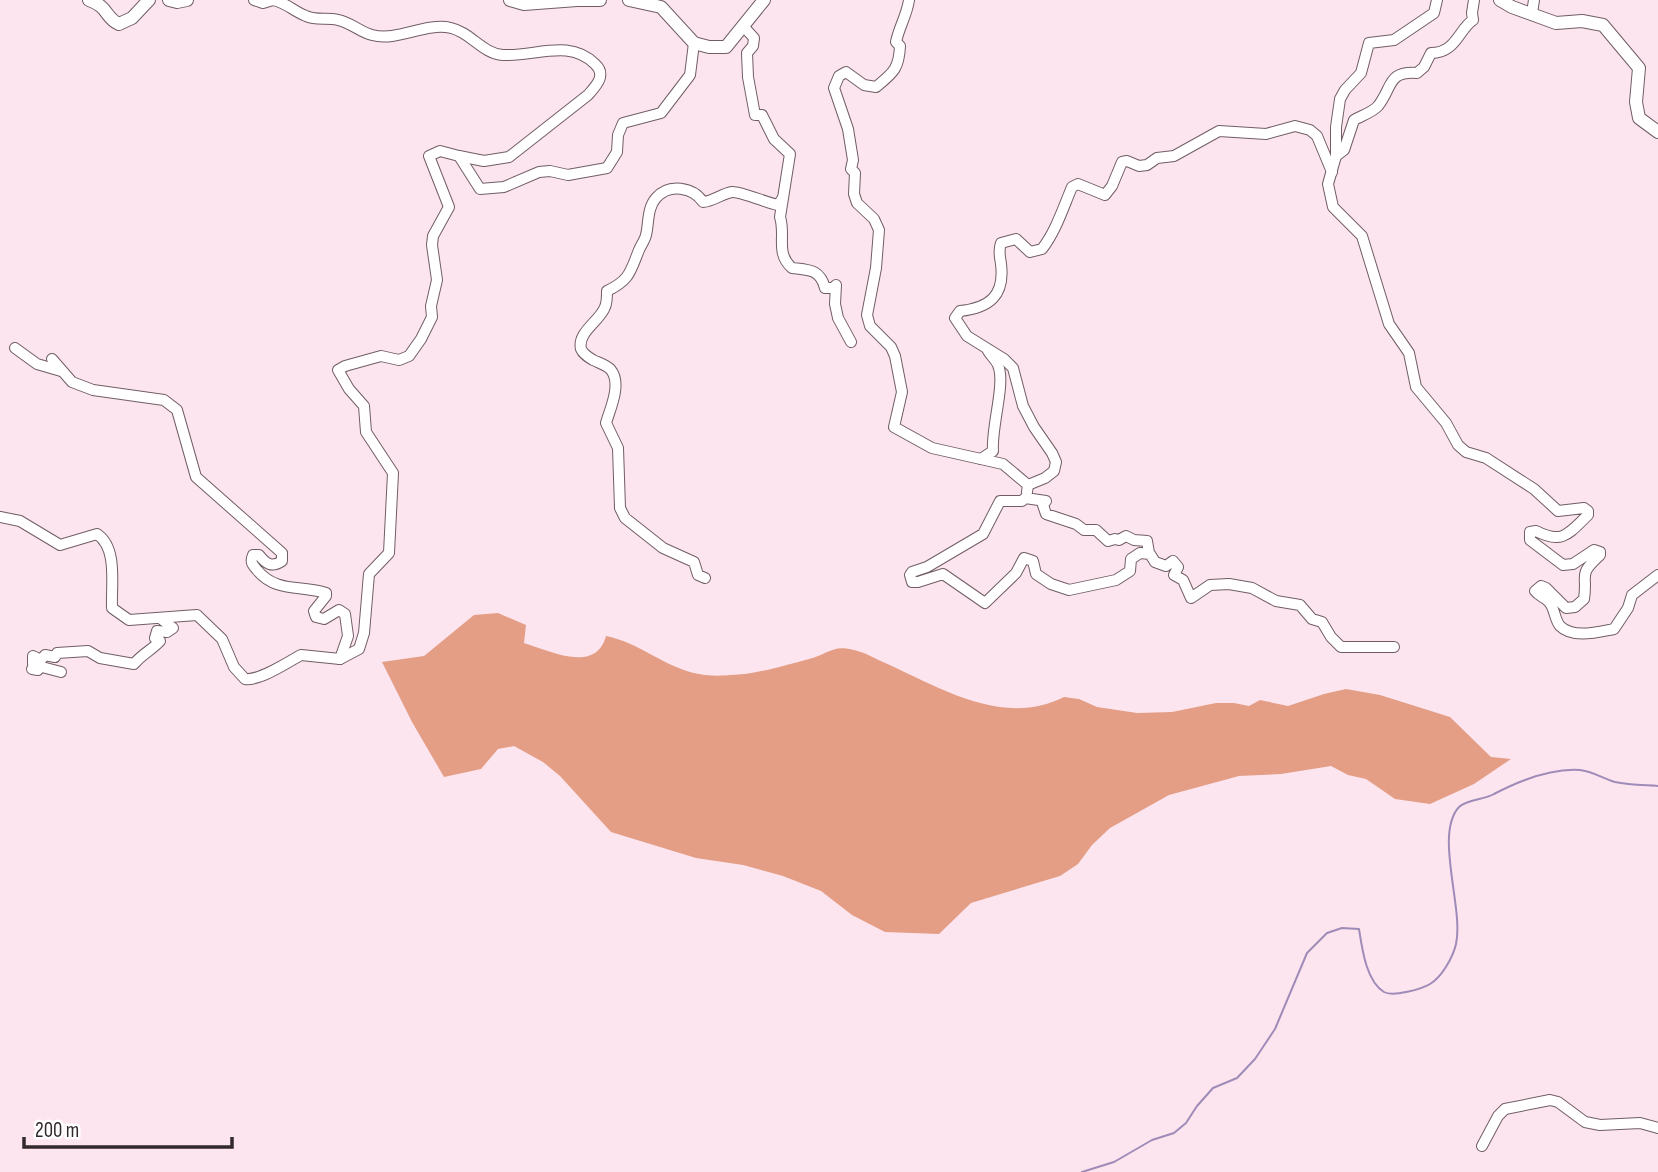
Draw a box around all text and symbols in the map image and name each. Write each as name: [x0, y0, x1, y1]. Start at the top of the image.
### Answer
scale bar: [24, 1106, 233, 1150]
text: 200 m: [35, 1118, 79, 1143]

